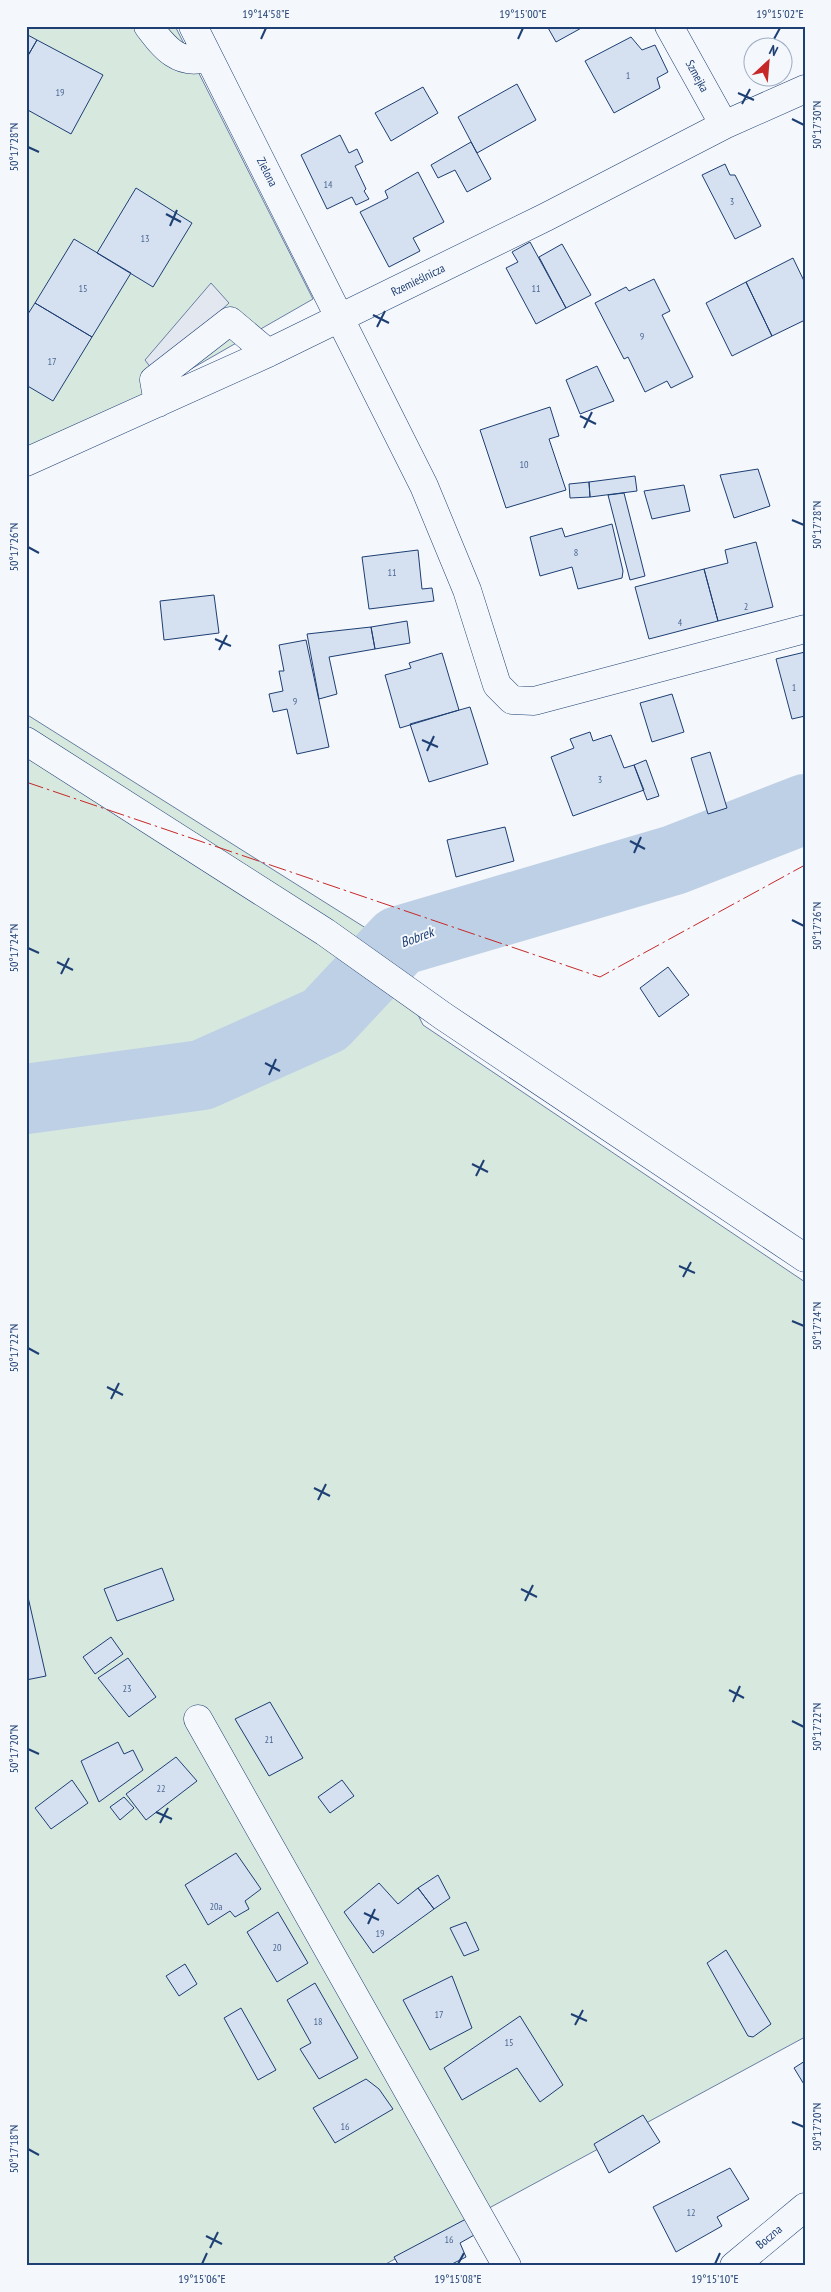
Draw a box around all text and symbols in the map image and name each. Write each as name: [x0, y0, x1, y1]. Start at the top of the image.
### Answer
text: 19°14'58"E: [242, 6, 290, 21]
text: 19°15'00"E: [499, 6, 547, 21]
text: 19°15'02"E: [756, 6, 804, 21]
north arrow: [744, 38, 794, 88]
text: N: [766, 41, 781, 60]
street label: Szmejka: [683, 57, 712, 95]
house number: 1: [626, 69, 630, 82]
house number: 19: [56, 86, 65, 99]
text: 50°17'30"N: [809, 101, 824, 149]
text: 50°17'28"N: [6, 123, 21, 171]
street label: Zielona: [254, 155, 281, 189]
house number: 14: [324, 178, 333, 191]
house number: 3: [730, 195, 734, 208]
house number: 13: [141, 232, 150, 245]
street label: Rzemieślnicza: [388, 260, 447, 299]
house number: 15: [79, 282, 88, 295]
house number: 11: [532, 282, 541, 295]
house number: 9: [640, 330, 644, 343]
house number: 17: [48, 355, 57, 368]
house number: 10: [520, 458, 529, 471]
text: 50°17'28"N: [809, 501, 824, 549]
text: 50°17'26"N: [6, 523, 21, 571]
house number: 8: [574, 546, 578, 559]
house number: 11: [388, 566, 397, 579]
house number: 2: [744, 600, 748, 613]
house number: 4: [678, 616, 683, 629]
house number: 1: [792, 681, 796, 694]
house number: 9: [293, 695, 297, 708]
house number: 3: [598, 773, 602, 786]
text: 50°17'26"N: [809, 902, 824, 950]
water label: Bobrek: [398, 922, 437, 951]
text: 50°17'24"N: [6, 924, 21, 972]
text: 50°17'24"N: [809, 1302, 824, 1350]
text: 50°17'22"N: [6, 1324, 21, 1372]
house number: 23: [123, 1682, 132, 1695]
text: 50°17'22"N: [809, 1703, 824, 1751]
text: 50°17'20"N: [6, 1725, 21, 1773]
house number: 21: [265, 1733, 274, 1746]
house number: 22: [157, 1782, 166, 1795]
house number: 20a: [210, 1900, 223, 1913]
house number: 19: [376, 1927, 385, 1940]
house number: 20: [273, 1941, 282, 1954]
house number: 17: [435, 2008, 444, 2021]
house number: 18: [314, 2015, 323, 2028]
house number: 15: [505, 2036, 514, 2049]
text: 50°17'20"N: [809, 2103, 824, 2151]
house number: 16: [341, 2120, 350, 2133]
text: 50°17'18"N: [6, 2125, 21, 2173]
house number: 12: [687, 2206, 696, 2219]
street label: Boczna: [753, 2221, 785, 2252]
house number: 16: [445, 2233, 454, 2246]
text: 19°15'06"E: [178, 2271, 226, 2286]
text: 19°15'08"E: [434, 2271, 482, 2286]
text: 19°15'10"E: [691, 2271, 739, 2286]

